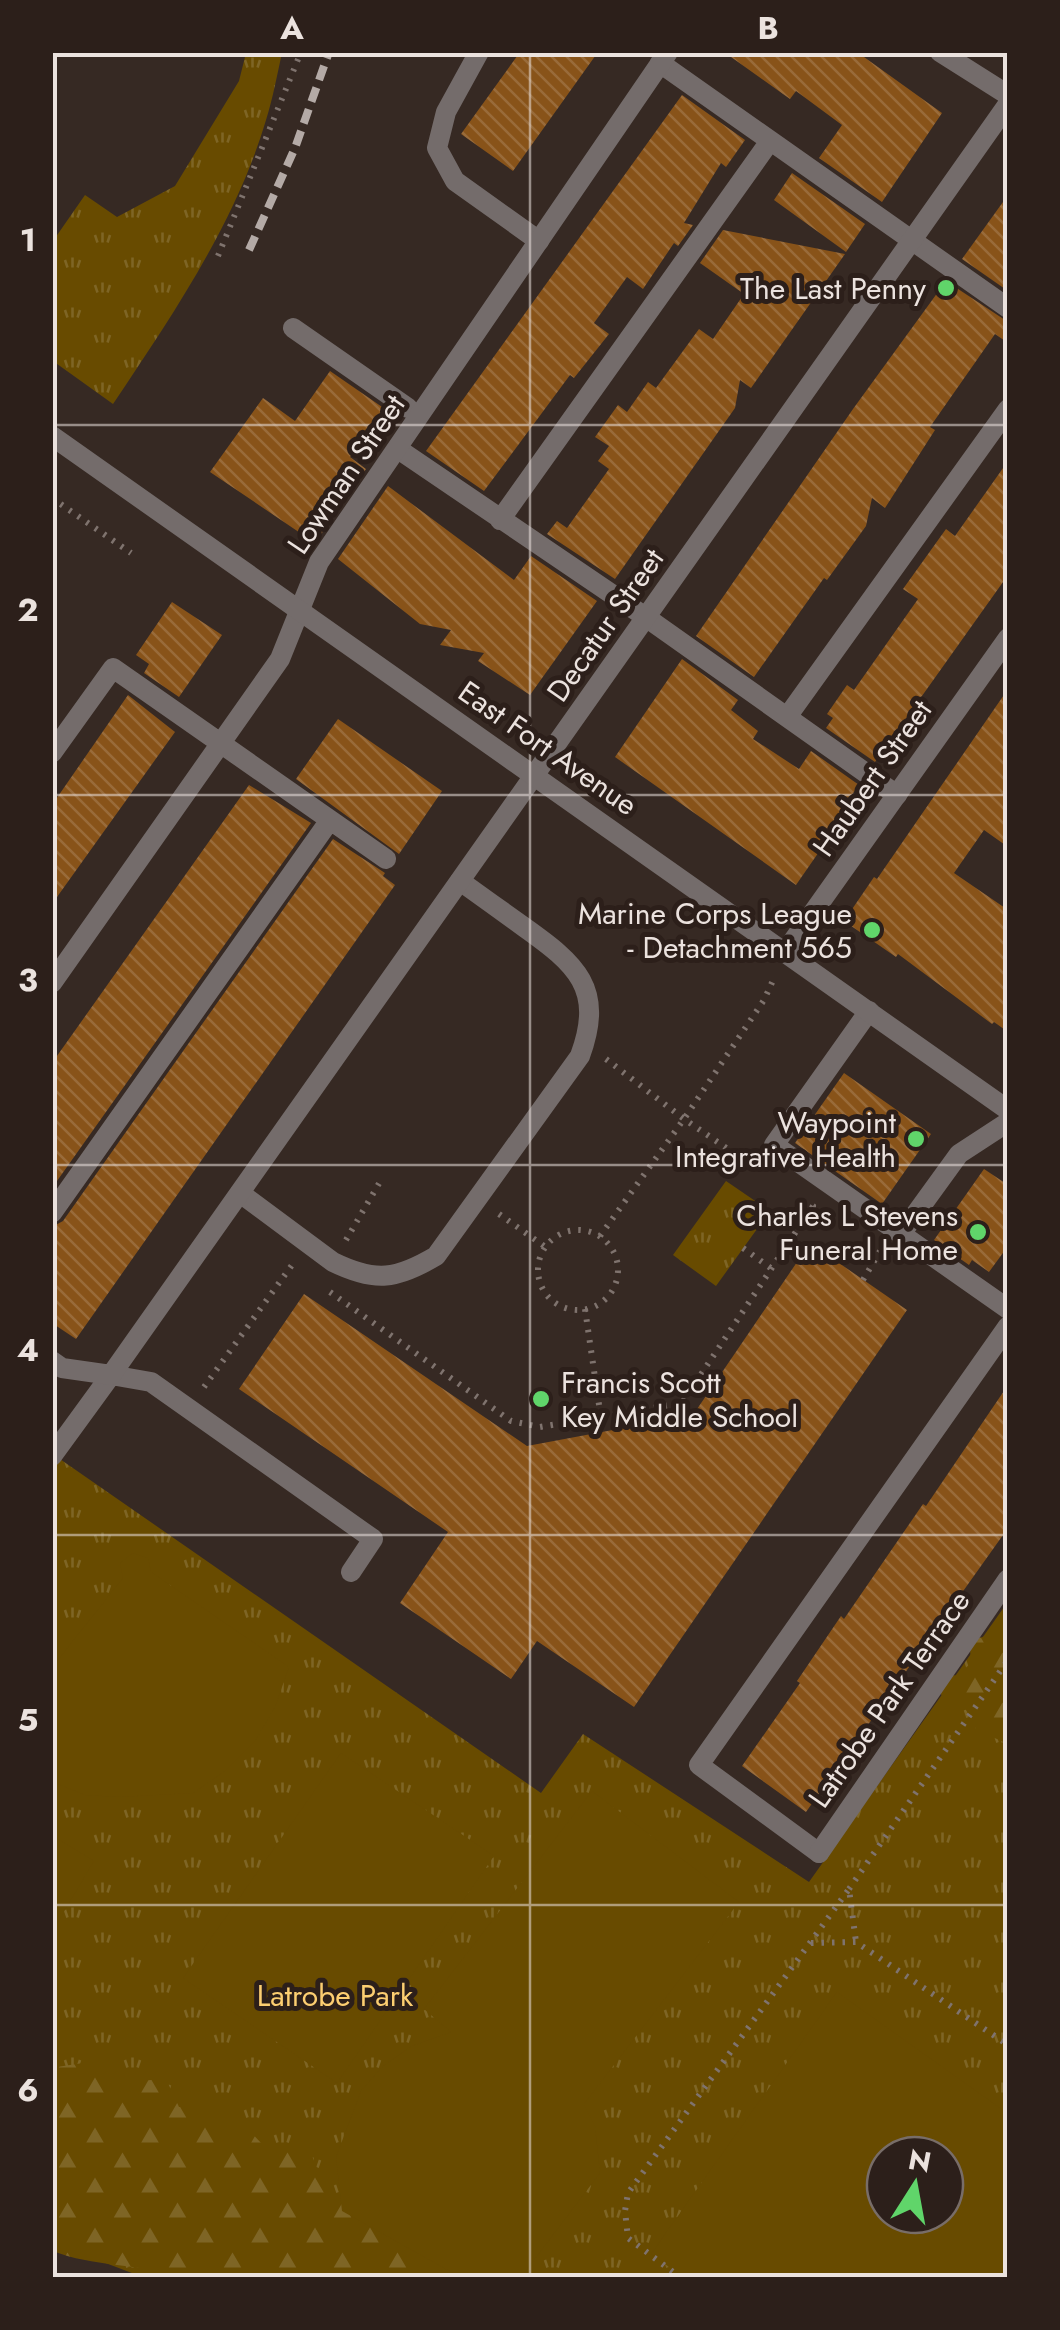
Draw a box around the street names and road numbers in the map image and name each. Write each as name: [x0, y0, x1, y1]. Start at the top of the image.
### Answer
street label: Lowman Street: [277, 385, 416, 562]
street label: Decatur Street: [536, 539, 674, 710]
street label: East Fort Avenue: [450, 670, 646, 826]
street label: Haubert Street: [802, 690, 942, 865]
street label: Latrobe Park Terrace: [798, 1582, 980, 1816]

